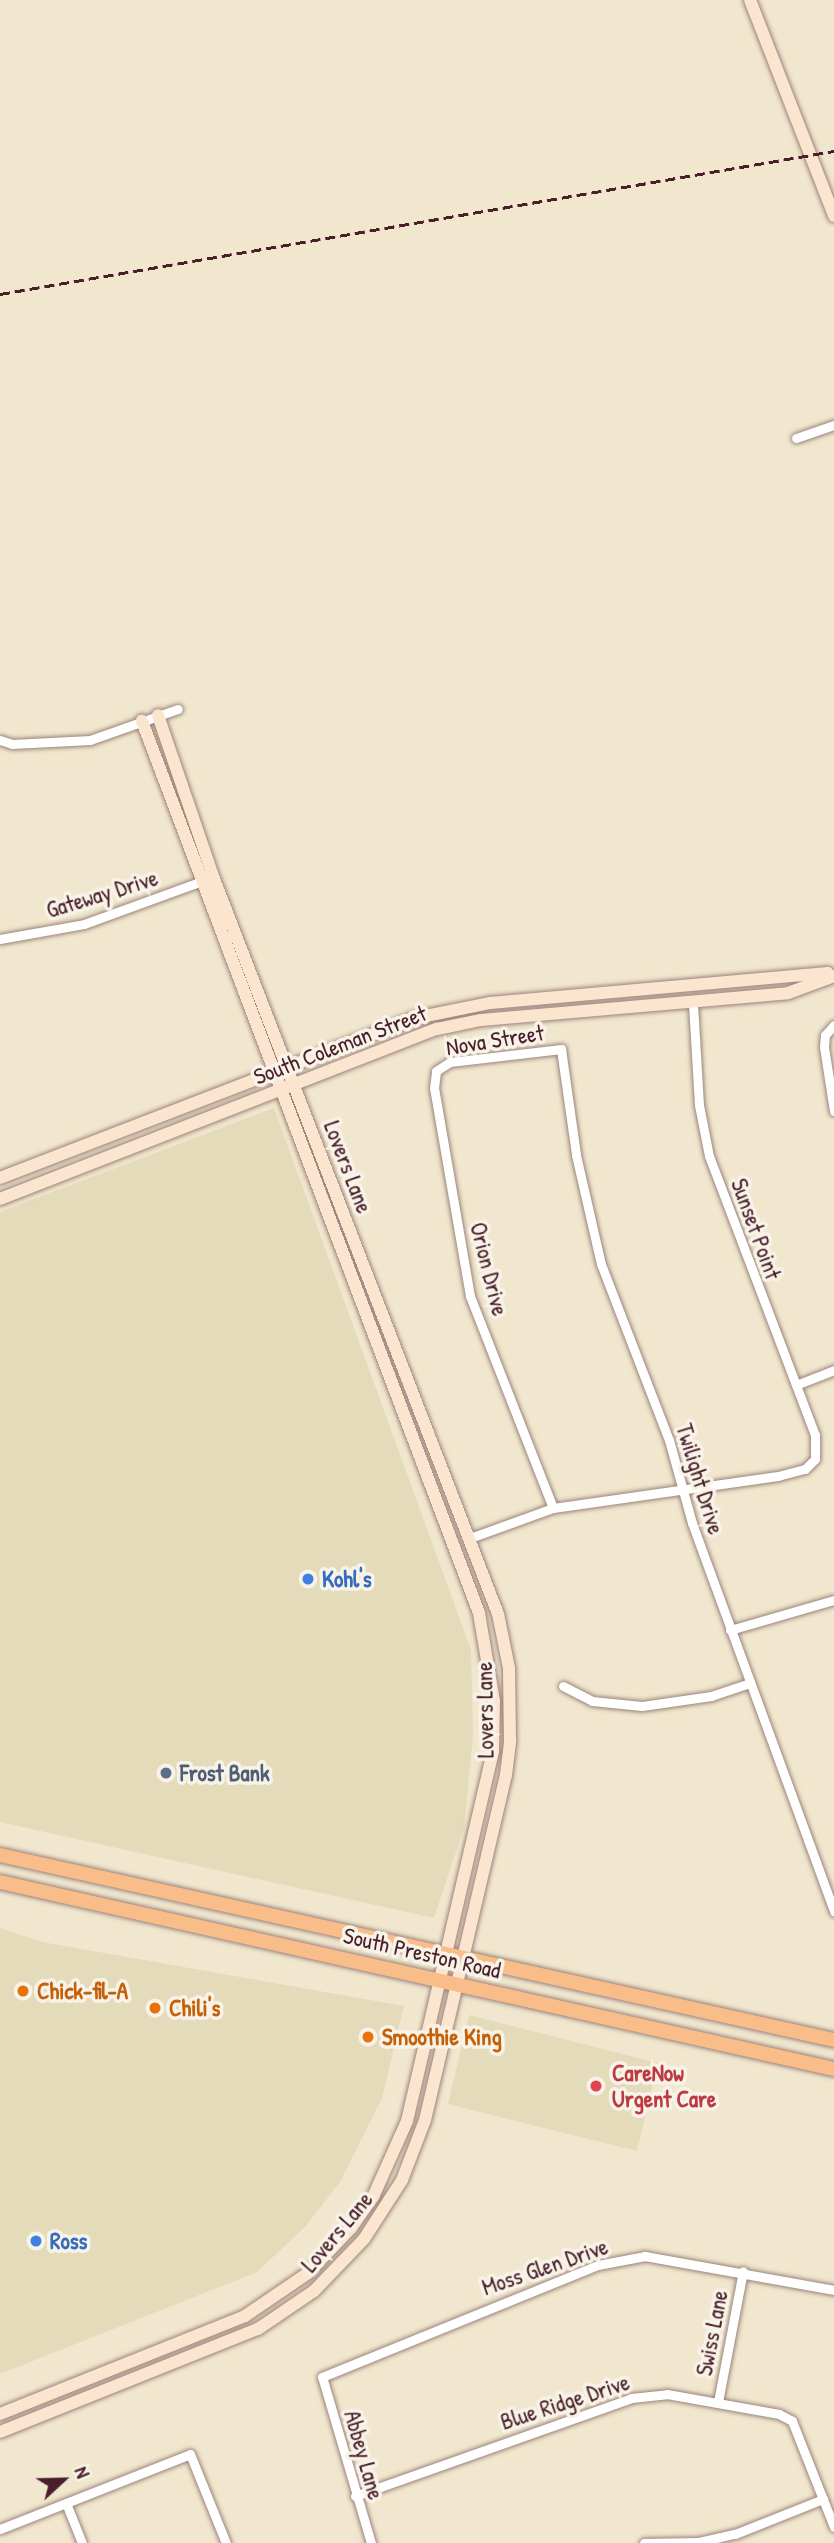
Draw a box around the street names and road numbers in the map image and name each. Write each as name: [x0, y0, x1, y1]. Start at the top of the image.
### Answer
street label: Gateway Drive: [43, 864, 161, 924]
street label: South Coleman Street: [250, 999, 430, 1091]
street label: Nova Street: [444, 1019, 546, 1061]
street label: Lovers Lane: [318, 1117, 378, 1217]
street label: Sunset Point: [725, 1175, 787, 1283]
street label: Orion Drive: [464, 1220, 514, 1318]
street label: Twilight Drive: [670, 1420, 730, 1538]
street label: Lovers Lane: [470, 1662, 500, 1758]
street label: South Preston Road: [341, 1922, 503, 1984]
street label: Lovers Lane: [295, 2186, 379, 2278]
street label: Moss Glen Drive: [478, 2233, 612, 2301]
street label: Swiss Lane: [690, 2288, 734, 2378]
street label: Blue Ridge Drive: [497, 2368, 633, 2436]
street label: Abbey Lane: [338, 2407, 390, 2503]

